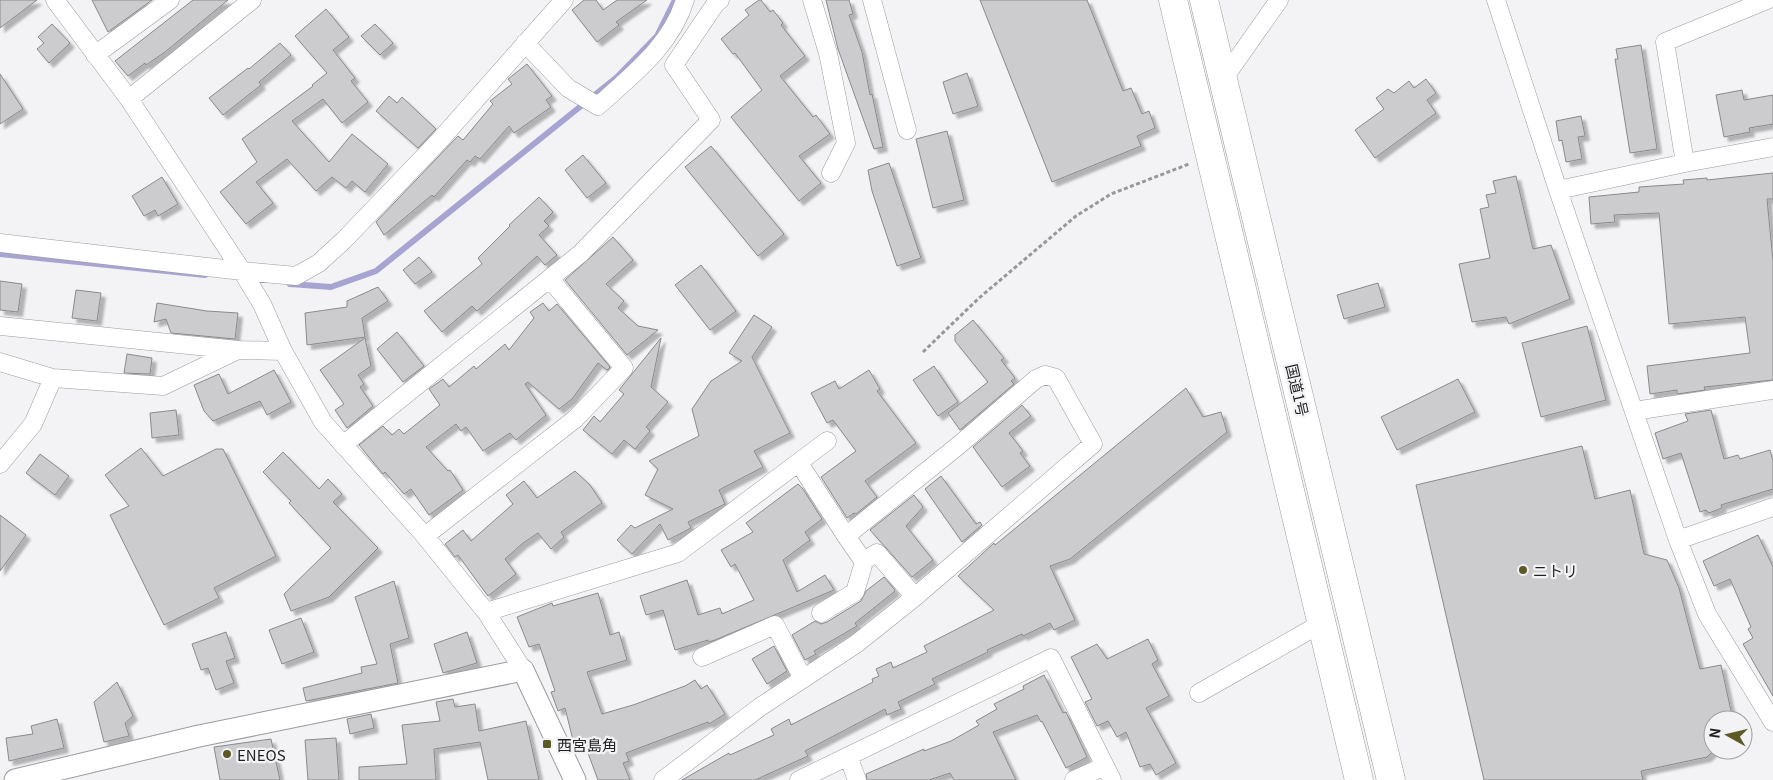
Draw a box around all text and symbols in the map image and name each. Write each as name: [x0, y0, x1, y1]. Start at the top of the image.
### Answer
street label: 国道1号: [1282, 362, 1314, 418]
place label: ニトリ: [1533, 560, 1578, 581]
marker: ニトリ: [1517, 564, 1529, 576]
north arrow: [1703, 710, 1753, 760]
text: N: [1704, 726, 1725, 740]
place label: 西宮島角: [557, 734, 617, 755]
marker: 西宮島角: [541, 738, 553, 750]
place label: ENEOS: [237, 744, 286, 765]
marker: ENEOS: [221, 748, 233, 760]

